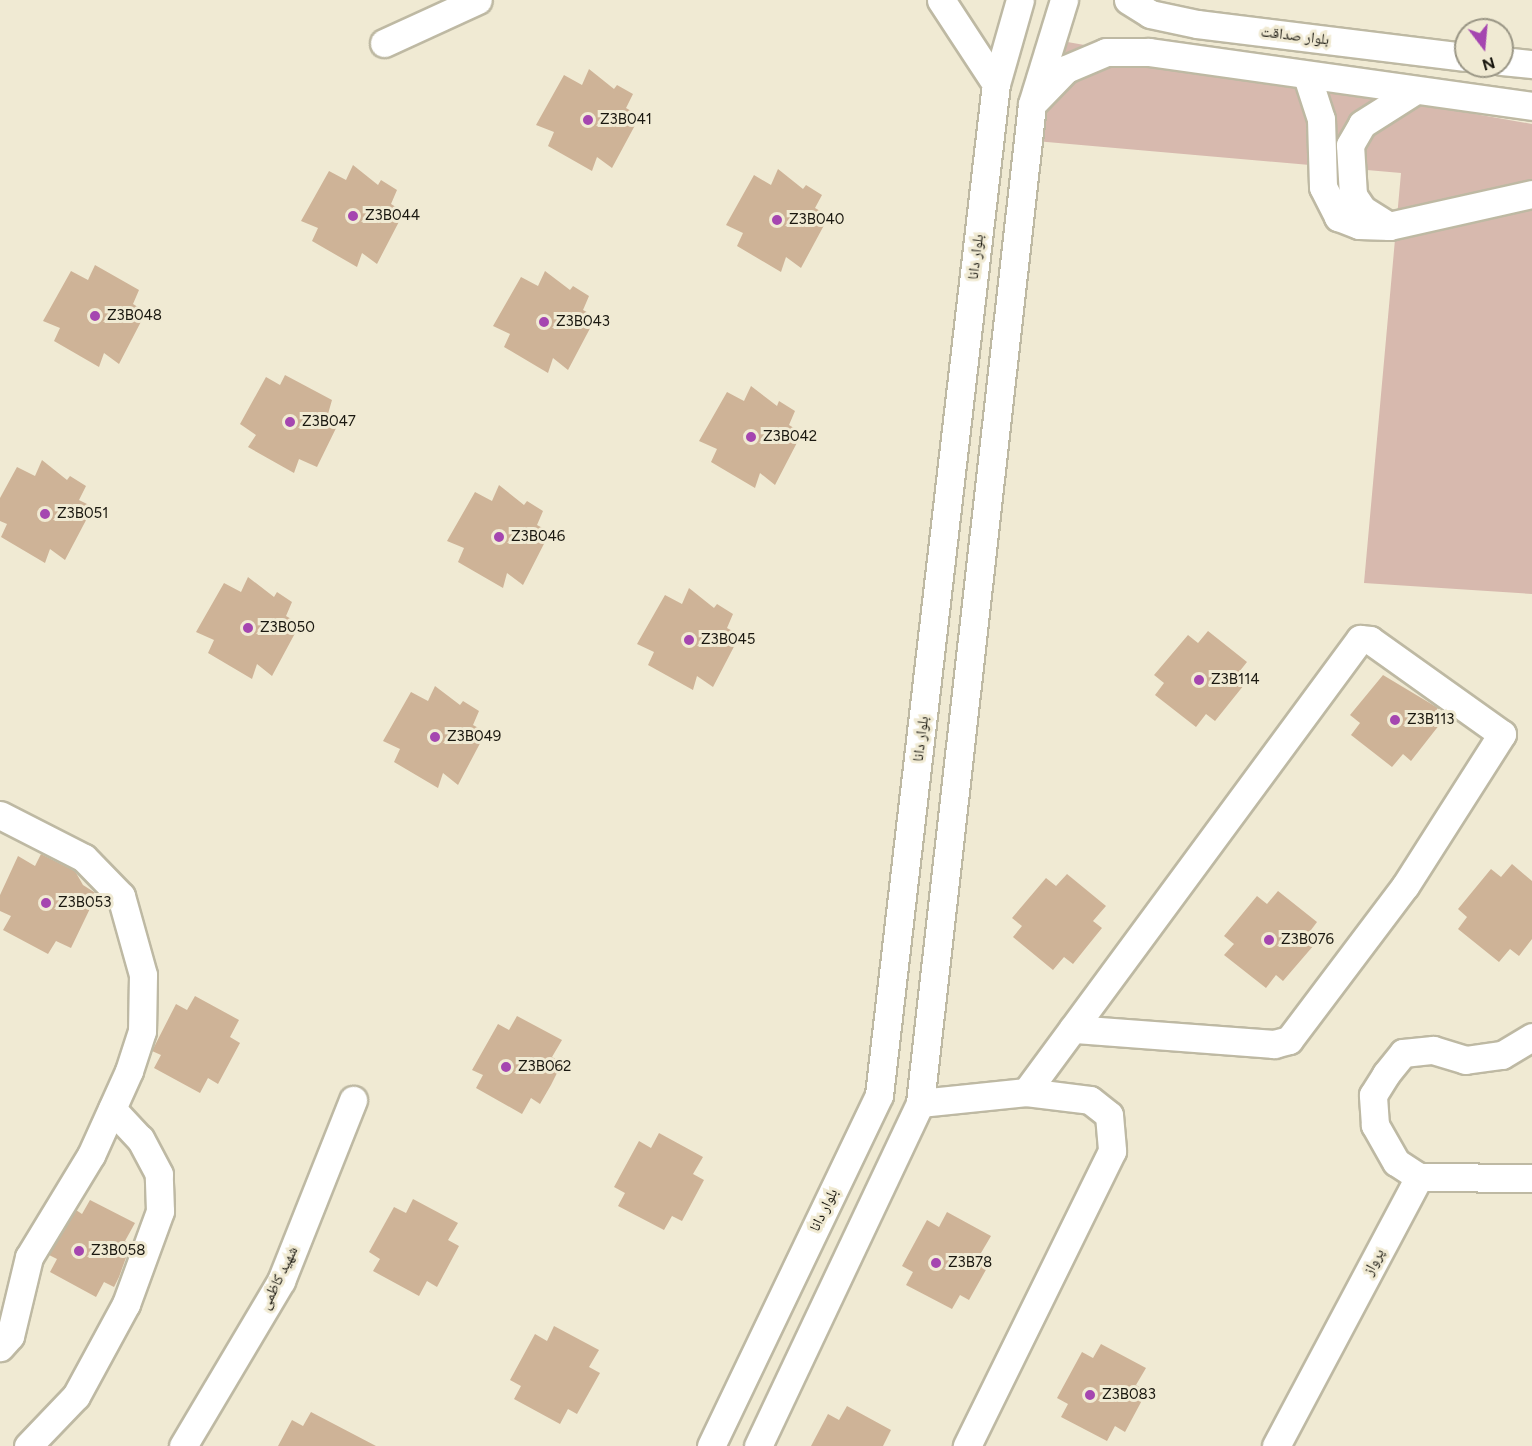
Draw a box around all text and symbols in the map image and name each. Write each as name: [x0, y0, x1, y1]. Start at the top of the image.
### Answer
north arrow: [1454, 18, 1514, 78]
street label: بلوار صداقت: [1260, 23, 1330, 49]
text: N: [1480, 53, 1497, 75]
place label: Z3B041: [600, 111, 652, 129]
marker: Z3B041: [581, 113, 595, 127]
place label: Z3B044: [365, 207, 420, 225]
marker: Z3B044: [346, 209, 360, 223]
place label: Z3B040: [789, 211, 844, 229]
marker: Z3B040: [770, 213, 784, 227]
street label: بلوار دانا: [964, 233, 988, 281]
place label: Z3B048: [107, 307, 162, 325]
marker: Z3B048: [88, 309, 102, 323]
place label: Z3B043: [556, 313, 610, 331]
marker: Z3B043: [537, 315, 551, 329]
place label: Z3B047: [302, 413, 356, 431]
marker: Z3B047: [283, 415, 297, 429]
place label: Z3B042: [763, 428, 817, 446]
marker: Z3B042: [744, 430, 758, 444]
place label: Z3B051: [57, 505, 108, 523]
marker: Z3B051: [38, 507, 52, 521]
place label: Z3B046: [511, 528, 565, 546]
marker: Z3B046: [492, 530, 506, 544]
place label: Z3B050: [260, 619, 315, 637]
marker: Z3B050: [241, 621, 255, 635]
place label: Z3B045: [701, 631, 755, 649]
marker: Z3B045: [682, 633, 696, 647]
place label: Z3B114: [1211, 671, 1260, 689]
marker: Z3B114: [1192, 673, 1206, 687]
place label: Z3B113: [1407, 711, 1454, 729]
marker: Z3B113: [1388, 713, 1402, 727]
street label: بلوار دانا: [909, 715, 933, 763]
place label: Z3B049: [447, 728, 501, 746]
marker: Z3B049: [428, 730, 442, 744]
place label: Z3B053: [58, 894, 111, 912]
marker: Z3B053: [39, 896, 53, 910]
place label: Z3B076: [1281, 931, 1334, 949]
marker: Z3B076: [1262, 933, 1276, 947]
place label: Z3B062: [518, 1058, 571, 1076]
marker: Z3B062: [499, 1060, 513, 1074]
street label: بلوار دانا: [806, 1186, 842, 1234]
place label: Z3B058: [91, 1242, 145, 1260]
street label: شهید کاظمی: [256, 1243, 302, 1313]
marker: Z3B058: [72, 1244, 86, 1258]
street label: پرواز: [1360, 1246, 1388, 1278]
place label: Z3B78: [948, 1254, 992, 1272]
marker: Z3B78: [929, 1256, 943, 1270]
place label: Z3B083: [1102, 1386, 1156, 1404]
marker: Z3B083: [1083, 1388, 1097, 1402]

